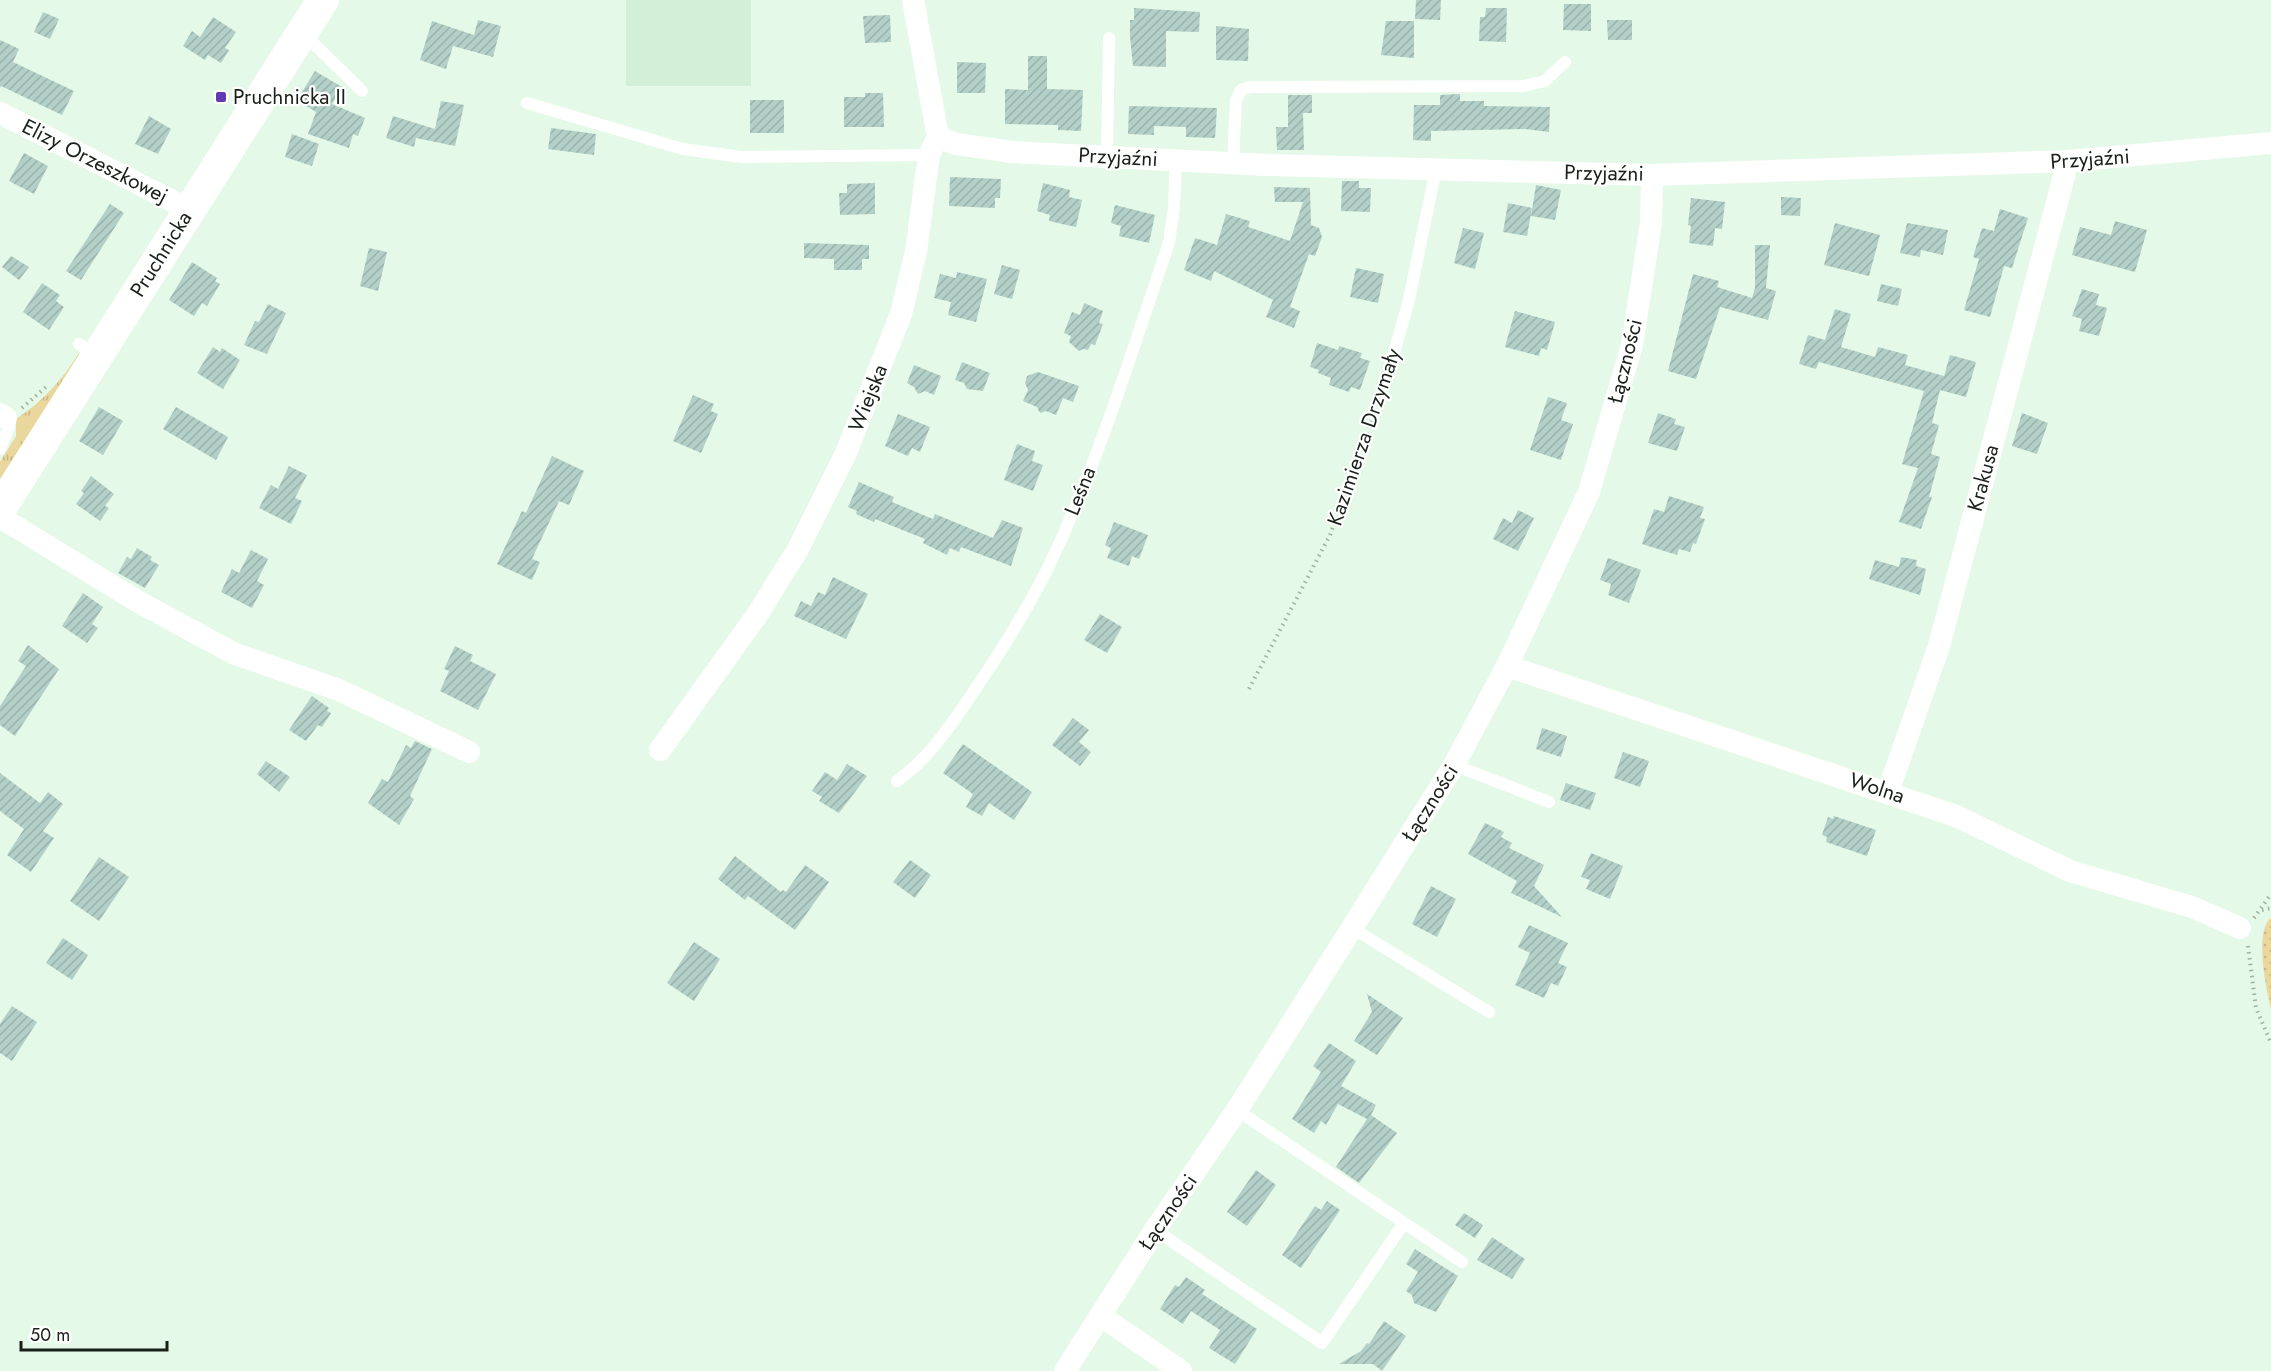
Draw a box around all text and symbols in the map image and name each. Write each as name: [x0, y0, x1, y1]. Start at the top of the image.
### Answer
place label: Pruchnicka II: [233, 82, 346, 112]
marker: Pruchnicka II: [214, 90, 228, 104]
street label: Elizy Orzeszkowej: [17, 111, 173, 211]
street label: Przyjaźni: [1077, 140, 1159, 174]
street label: Przyjaźni: [2049, 141, 2131, 177]
street label: Przyjaźni: [1564, 157, 1644, 189]
street label: Pruchnicka: [123, 205, 199, 303]
street label: Łączności: [1600, 316, 1650, 407]
street label: Kazimierza Drzymały: [1320, 344, 1409, 530]
street label: Wiejska: [841, 360, 895, 436]
street label: Krakusa: [1960, 441, 2006, 515]
street label: Leśna: [1057, 462, 1103, 520]
street label: Łączności: [1394, 759, 1465, 848]
street label: Wolna: [1845, 765, 1909, 811]
street label: Łączności: [1131, 1168, 1204, 1257]
scale bar: [21, 1314, 166, 1352]
text: 50 m: [30, 1322, 70, 1348]

